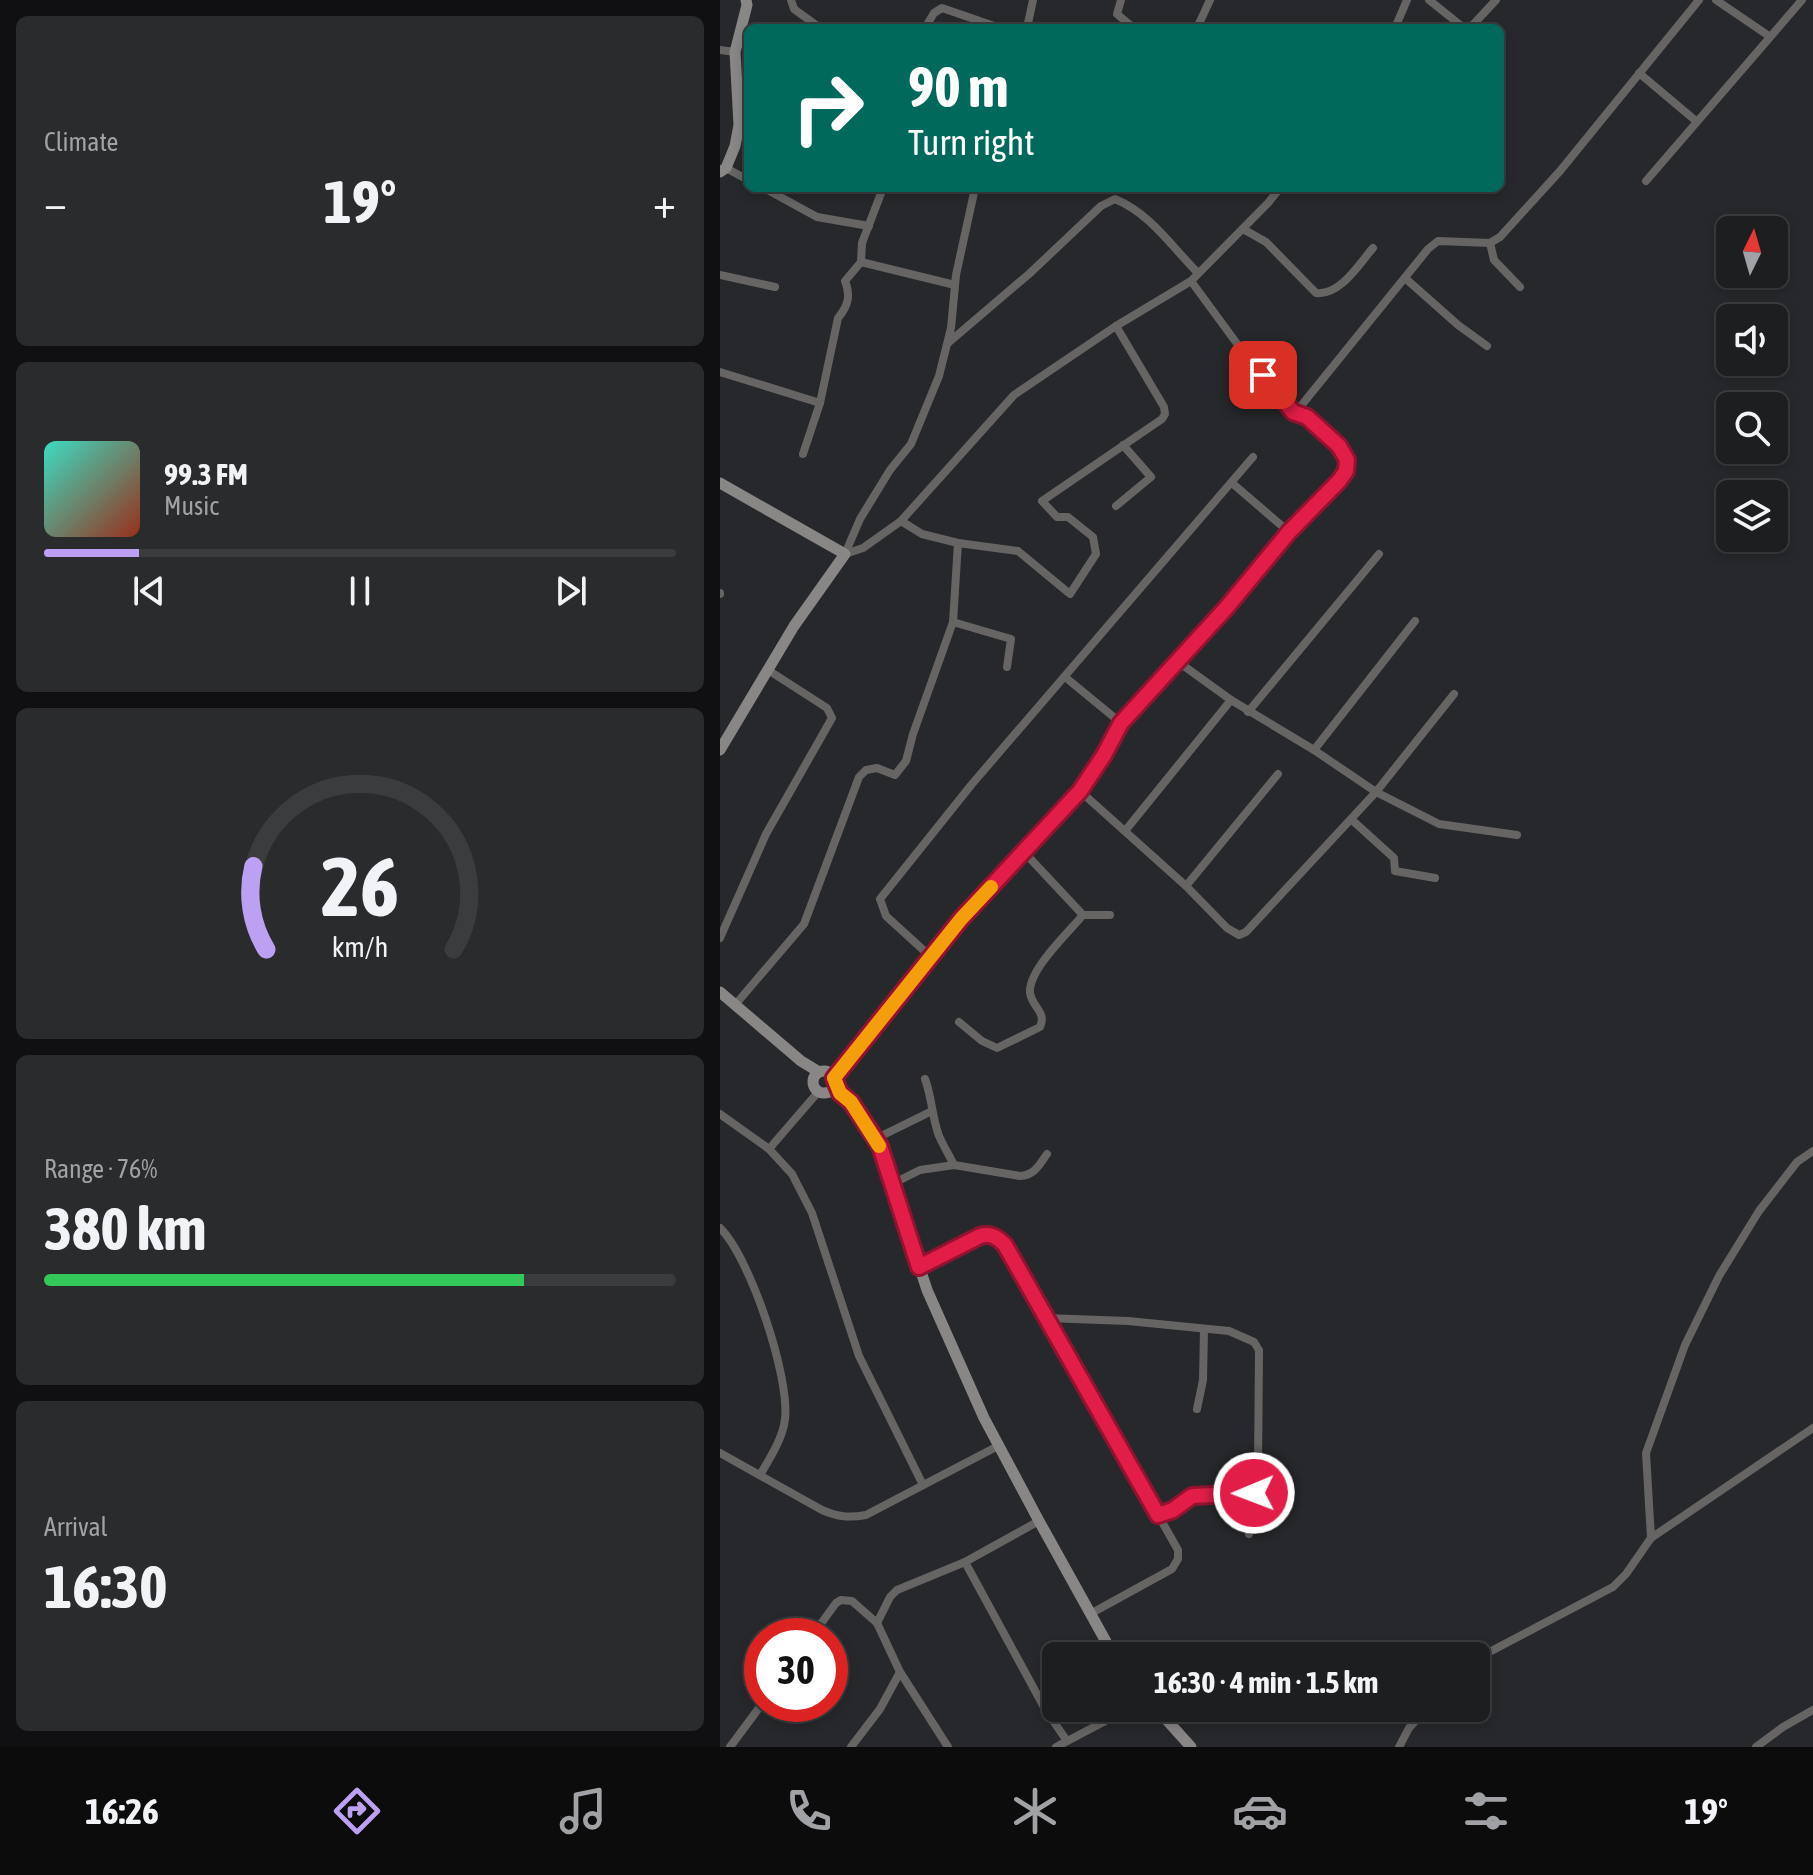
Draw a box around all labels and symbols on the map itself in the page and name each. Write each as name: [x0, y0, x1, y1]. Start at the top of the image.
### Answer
north arrow: [1716, 216, 1788, 288]
pin: [1229, 341, 1297, 409]
position arrow: [1212, 1451, 1296, 1535]
speed limit sign: 30: [744, 1618, 848, 1722]

